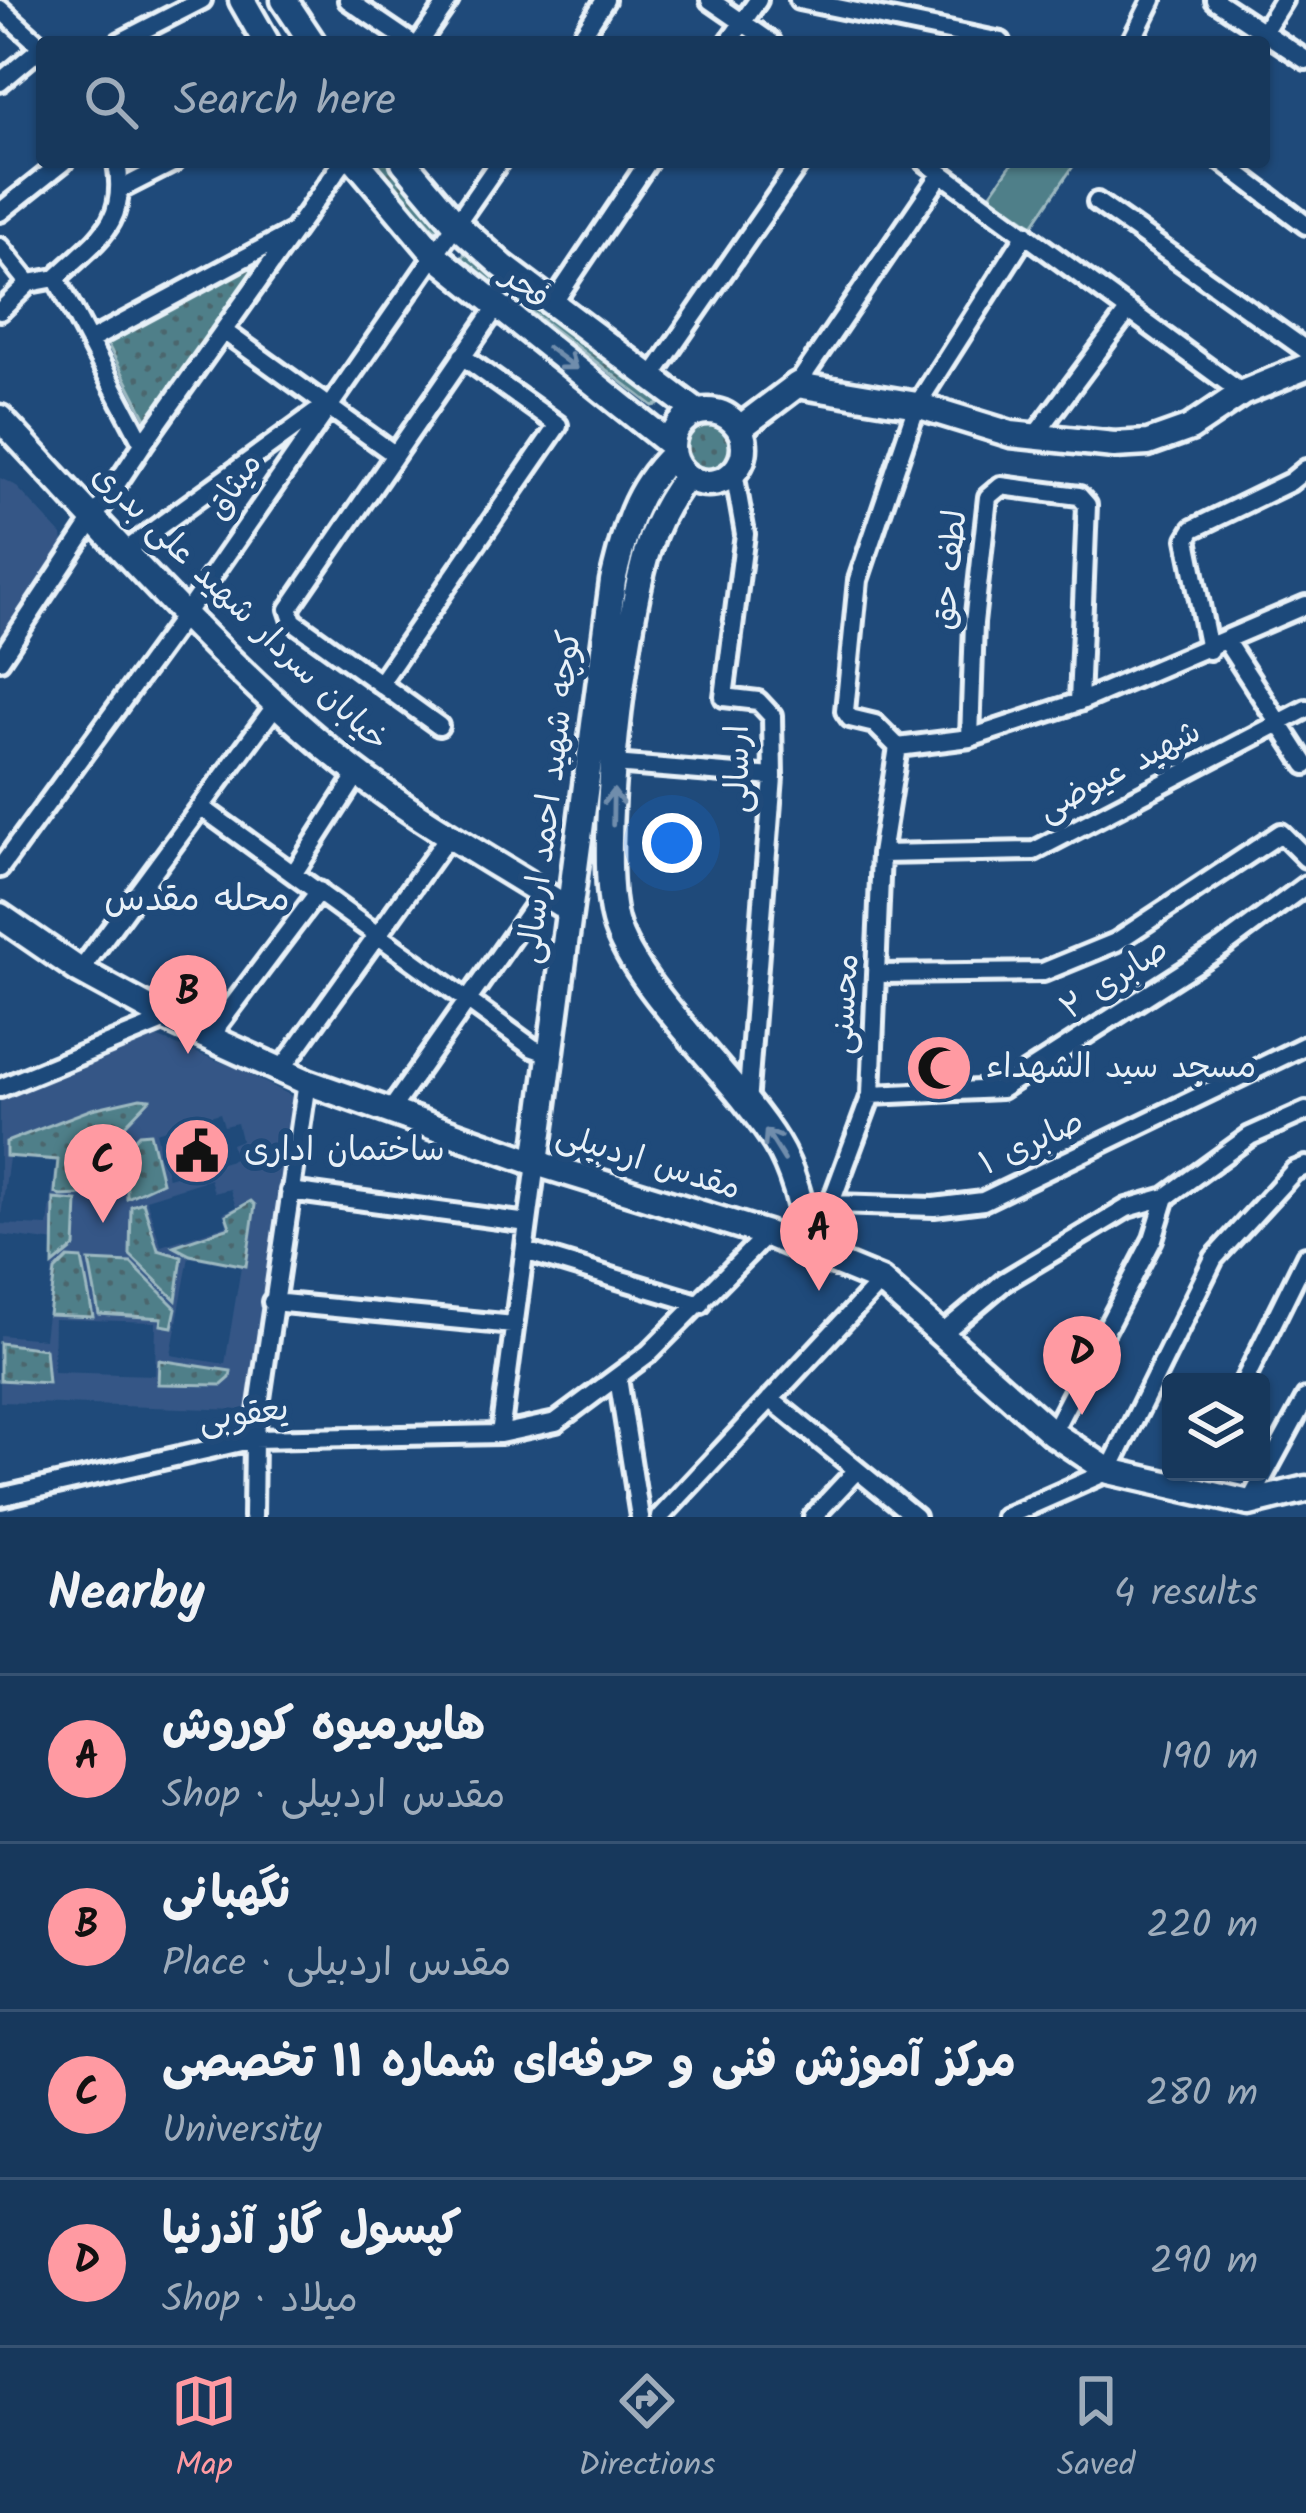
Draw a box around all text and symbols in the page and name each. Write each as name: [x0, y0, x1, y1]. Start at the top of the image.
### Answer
search box: [36, 36, 1270, 168]
text: Search here: [174, 66, 396, 138]
icon: search: [78, 69, 144, 135]
street label: فجر: [487, 250, 561, 324]
one-way arrow: [545, 345, 578, 370]
street label: میثاق: [193, 442, 277, 532]
street label: خیابان سردار شهید علی بدری: [78, 452, 400, 766]
street label: لطف حق: [918, 507, 984, 633]
street label: کوچه شهید احمد ارسالی: [504, 627, 598, 967]
street label: شهید عیوضی: [1029, 707, 1211, 837]
street label: ارسالی: [713, 725, 766, 813]
one-way arrow: [602, 788, 625, 827]
your location: [642, 813, 702, 873]
district label: محله مقدس: [104, 872, 290, 929]
street label: صابری ۲: [1050, 925, 1180, 1035]
street label: محسنی: [817, 952, 875, 1056]
pin: B: [149, 955, 227, 1054]
mosque icon: مسجد سید الشهداء: [904, 1033, 974, 1103]
place label: مسجد سید الشهداء: [986, 1042, 1256, 1095]
street label: صابری ۱: [971, 1097, 1093, 1191]
street label: مقدس اردبیلی: [549, 1110, 747, 1216]
public building icon: ساختمان اداری: [162, 1116, 232, 1186]
pin: C: [64, 1124, 142, 1223]
place label: ساختمان اداری: [244, 1125, 445, 1178]
one-way arrow: [763, 1129, 787, 1163]
pin: A: [780, 1192, 858, 1291]
pin: D: [1043, 1316, 1121, 1415]
map controls: [1162, 1373, 1270, 1481]
button: layers: [1162, 1373, 1270, 1481]
street label: یعقوبی: [196, 1383, 292, 1449]
text: Nearby: [48, 1555, 205, 1636]
text: 4 results: [1114, 1564, 1258, 1626]
text: هایپرمیوه کوروش: [162, 1691, 485, 1763]
text: A: [75, 1728, 99, 1790]
text: 190 m: [1161, 1728, 1258, 1790]
text: Shop · مقدس اردبیلی: [162, 1766, 505, 1828]
text: نگهبانی: [162, 1859, 290, 1931]
text: B: [75, 1896, 99, 1958]
text: 220 m: [1146, 1896, 1258, 1958]
text: Place · مقدس اردبیلی: [162, 1934, 511, 1996]
text: مرکز آموزش فنی و حرفه‌ای شماره ۱۱ تخصصی: [162, 2028, 1016, 2100]
text: C: [75, 2064, 99, 2126]
text: 280 m: [1146, 2064, 1258, 2126]
text: University: [162, 2101, 322, 2163]
text: کپسول گاز آذرنیا: [162, 2195, 462, 2267]
text: D: [74, 2232, 100, 2294]
text: 290 m: [1150, 2232, 1258, 2294]
text: Shop · میلاد: [162, 2270, 358, 2332]
tab: Map: [171, 2368, 237, 2493]
tab: Directions: [578, 2368, 715, 2493]
tab: Saved: [1057, 2368, 1135, 2493]

